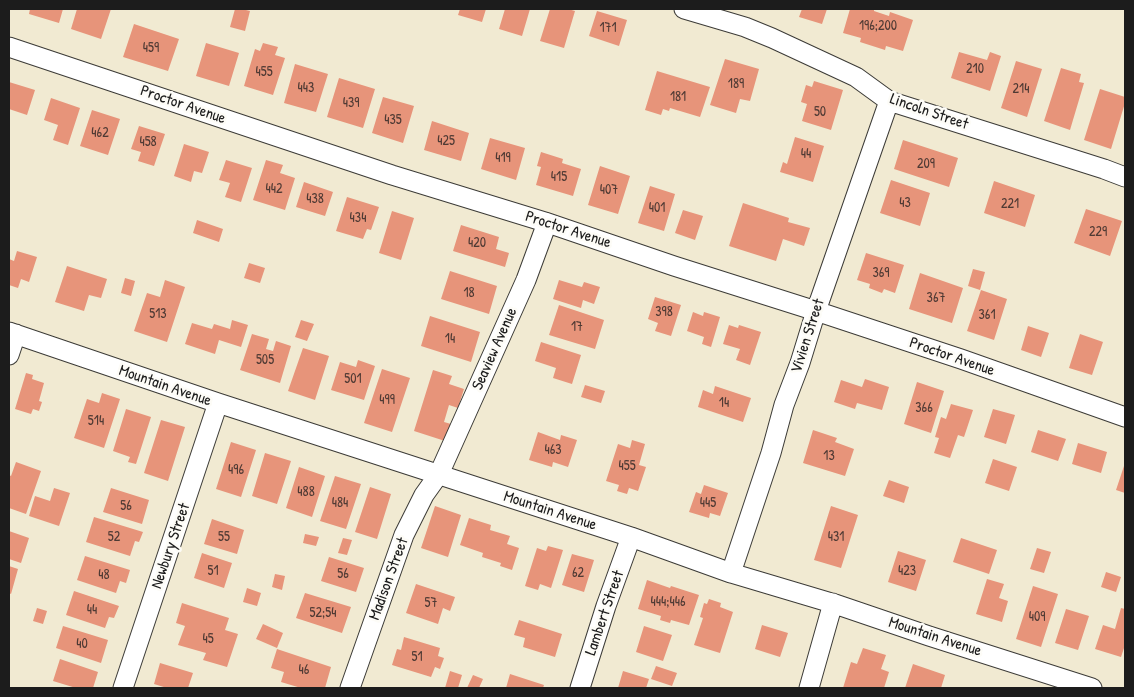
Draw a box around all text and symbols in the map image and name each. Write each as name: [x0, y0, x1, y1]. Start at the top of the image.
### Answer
house number: 196;200: [859, 18, 897, 34]
house number: 171: [599, 20, 617, 36]
house number: 459: [143, 40, 159, 56]
house number: 210: [966, 61, 984, 77]
house number: 455: [255, 64, 273, 80]
house number: 189: [728, 76, 744, 92]
house number: 443: [298, 80, 314, 96]
street label: Proctor Avenue: [138, 81, 228, 129]
house number: 214: [1013, 81, 1029, 97]
house number: 181: [670, 89, 686, 105]
street label: Lincoln Street: [887, 90, 971, 134]
house number: 439: [343, 95, 359, 111]
house number: 50: [814, 104, 826, 120]
house number: 435: [384, 112, 402, 128]
house number: 462: [91, 125, 109, 141]
house number: 425: [437, 133, 455, 149]
house number: 458: [139, 134, 157, 150]
house number: 44: [801, 146, 811, 162]
house number: 419: [495, 150, 511, 166]
house number: 209: [917, 156, 935, 172]
house number: 415: [551, 169, 567, 185]
house number: 442: [265, 181, 283, 197]
house number: 407: [600, 182, 618, 198]
house number: 438: [306, 191, 324, 207]
house number: 43: [899, 195, 911, 211]
house number: 221: [1001, 196, 1019, 212]
house number: 401: [649, 200, 665, 216]
street label: Proctor Avenue: [523, 207, 613, 253]
house number: 434: [350, 210, 366, 226]
house number: 229: [1089, 224, 1107, 240]
house number: 420: [468, 235, 486, 251]
house number: 369: [873, 265, 889, 281]
house number: 18: [463, 285, 475, 301]
house number: 367: [927, 290, 945, 306]
street label: Vivien Street: [787, 296, 829, 376]
house number: 398: [655, 304, 673, 320]
street label: Seaview Avenue: [468, 305, 522, 393]
house number: 513: [149, 306, 167, 322]
house number: 361: [979, 307, 995, 323]
house number: 17: [571, 319, 583, 335]
house number: 14: [445, 331, 455, 347]
street label: Proctor Avenue: [907, 333, 997, 381]
house number: 505: [256, 352, 274, 368]
street label: Mountain Avenue: [116, 361, 214, 411]
house number: 501: [344, 371, 362, 387]
house number: 499: [379, 392, 395, 408]
house number: 14: [719, 395, 729, 411]
house number: 366: [915, 400, 933, 416]
house number: 514: [88, 413, 104, 429]
house number: 463: [544, 442, 562, 458]
house number: 13: [823, 448, 835, 464]
house number: 455: [618, 458, 636, 474]
house number: 496: [228, 462, 244, 478]
house number: 488: [297, 484, 315, 500]
street label: Mountain Avenue: [501, 487, 599, 535]
house number: 484: [332, 495, 348, 511]
house number: 445: [700, 495, 716, 511]
house number: 56: [120, 498, 132, 514]
street label: Newbury Street: [147, 501, 195, 591]
house number: 52: [108, 529, 120, 545]
house number: 55: [218, 529, 230, 545]
house number: 431: [828, 529, 844, 545]
street label: Madison Street: [365, 535, 413, 623]
house number: 51: [207, 563, 219, 579]
house number: 423: [898, 563, 916, 579]
house number: 62: [572, 565, 584, 581]
house number: 56: [337, 566, 349, 582]
house number: 48: [98, 567, 110, 583]
street label: Lambert Street: [581, 568, 629, 658]
house number: 444;446: [650, 594, 686, 610]
house number: 57: [425, 595, 437, 611]
house number: 44: [87, 602, 97, 618]
house number: 52;54: [310, 605, 336, 621]
house number: 409: [1029, 609, 1045, 625]
street label: Mountain Avenue: [886, 613, 984, 661]
house number: 45: [202, 631, 214, 647]
house number: 40: [76, 636, 88, 652]
house number: 51: [411, 649, 423, 665]
house number: 46: [299, 662, 309, 678]

